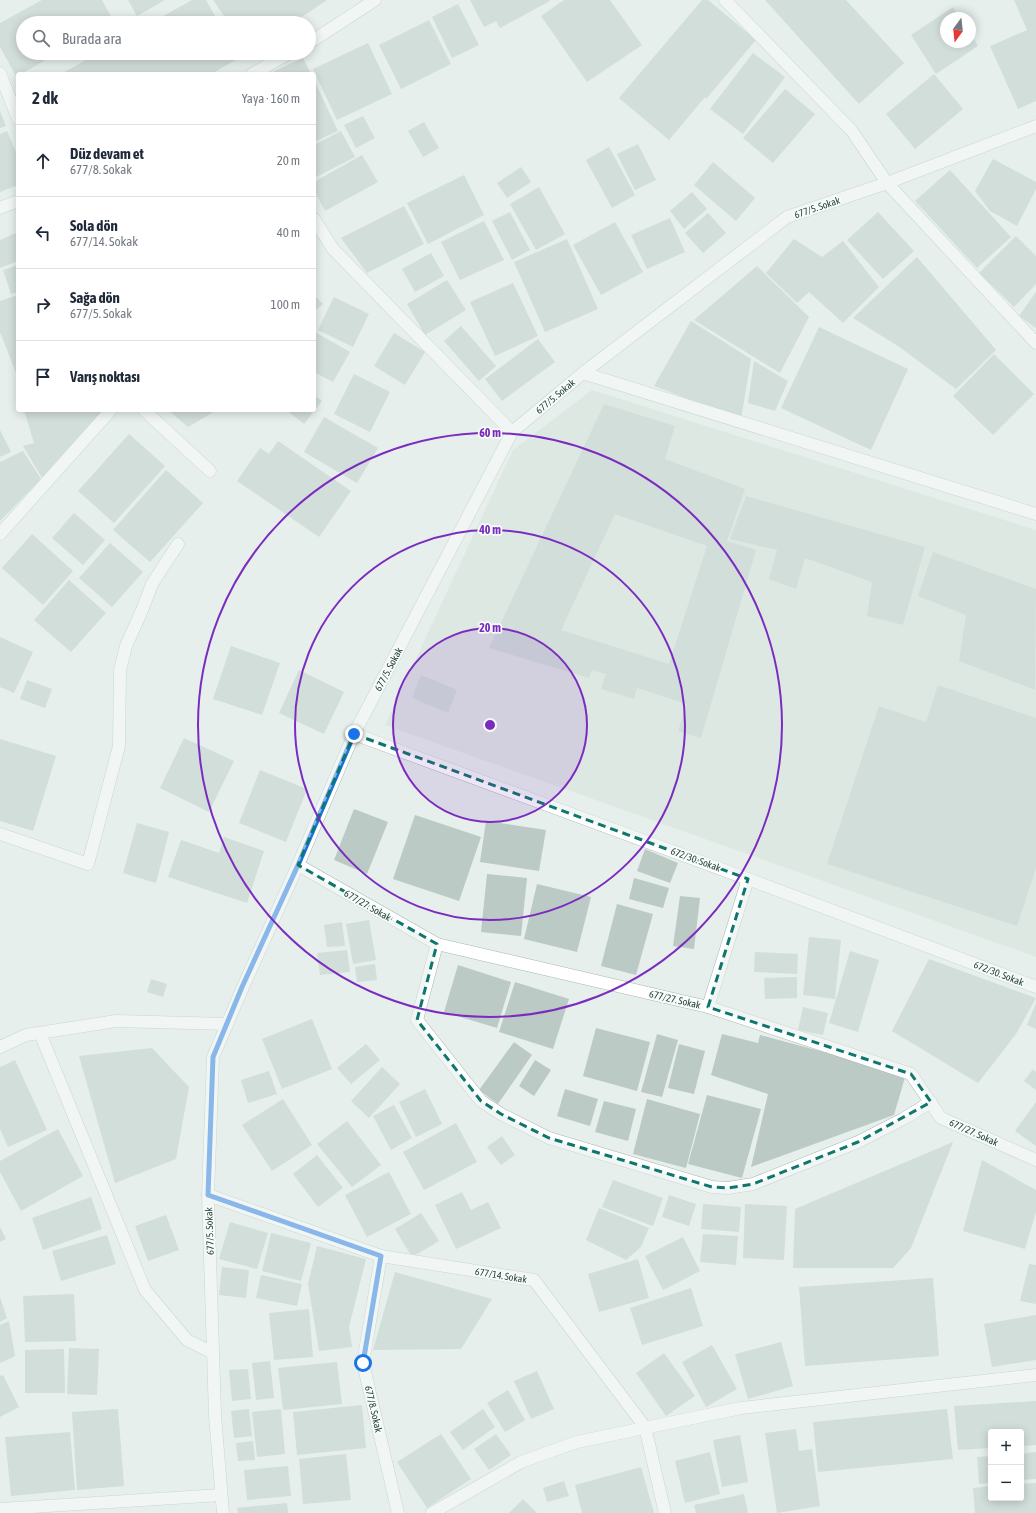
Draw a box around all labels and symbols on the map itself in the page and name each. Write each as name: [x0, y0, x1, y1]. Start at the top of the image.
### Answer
north arrow: [940, 12, 976, 48]
street label: 677/5. Sokak: [793, 194, 842, 220]
street label: 677/5. Sokak: [534, 376, 578, 416]
text: 60 m: [479, 426, 501, 440]
text: 40 m: [478, 523, 501, 537]
text: 20 m: [479, 621, 501, 635]
street label: 677/5. Sokak: [372, 645, 405, 693]
centre of rings: [483, 718, 497, 732]
route end: [345, 725, 363, 743]
street label: 672/30. Sokak: [669, 845, 723, 874]
street label: 677/27. Sokak: [342, 888, 394, 924]
street label: 672/30. Sokak: [972, 959, 1026, 988]
street label: 677/27. Sokak: [648, 988, 702, 1011]
street label: 677/27. Sokak: [948, 1117, 1001, 1148]
street label: 677/5. Sokak: [203, 1206, 216, 1255]
street label: 677/14. Sokak: [474, 1266, 528, 1285]
route start: [354, 1354, 372, 1372]
street label: 677/8. Sokak: [363, 1385, 384, 1434]

